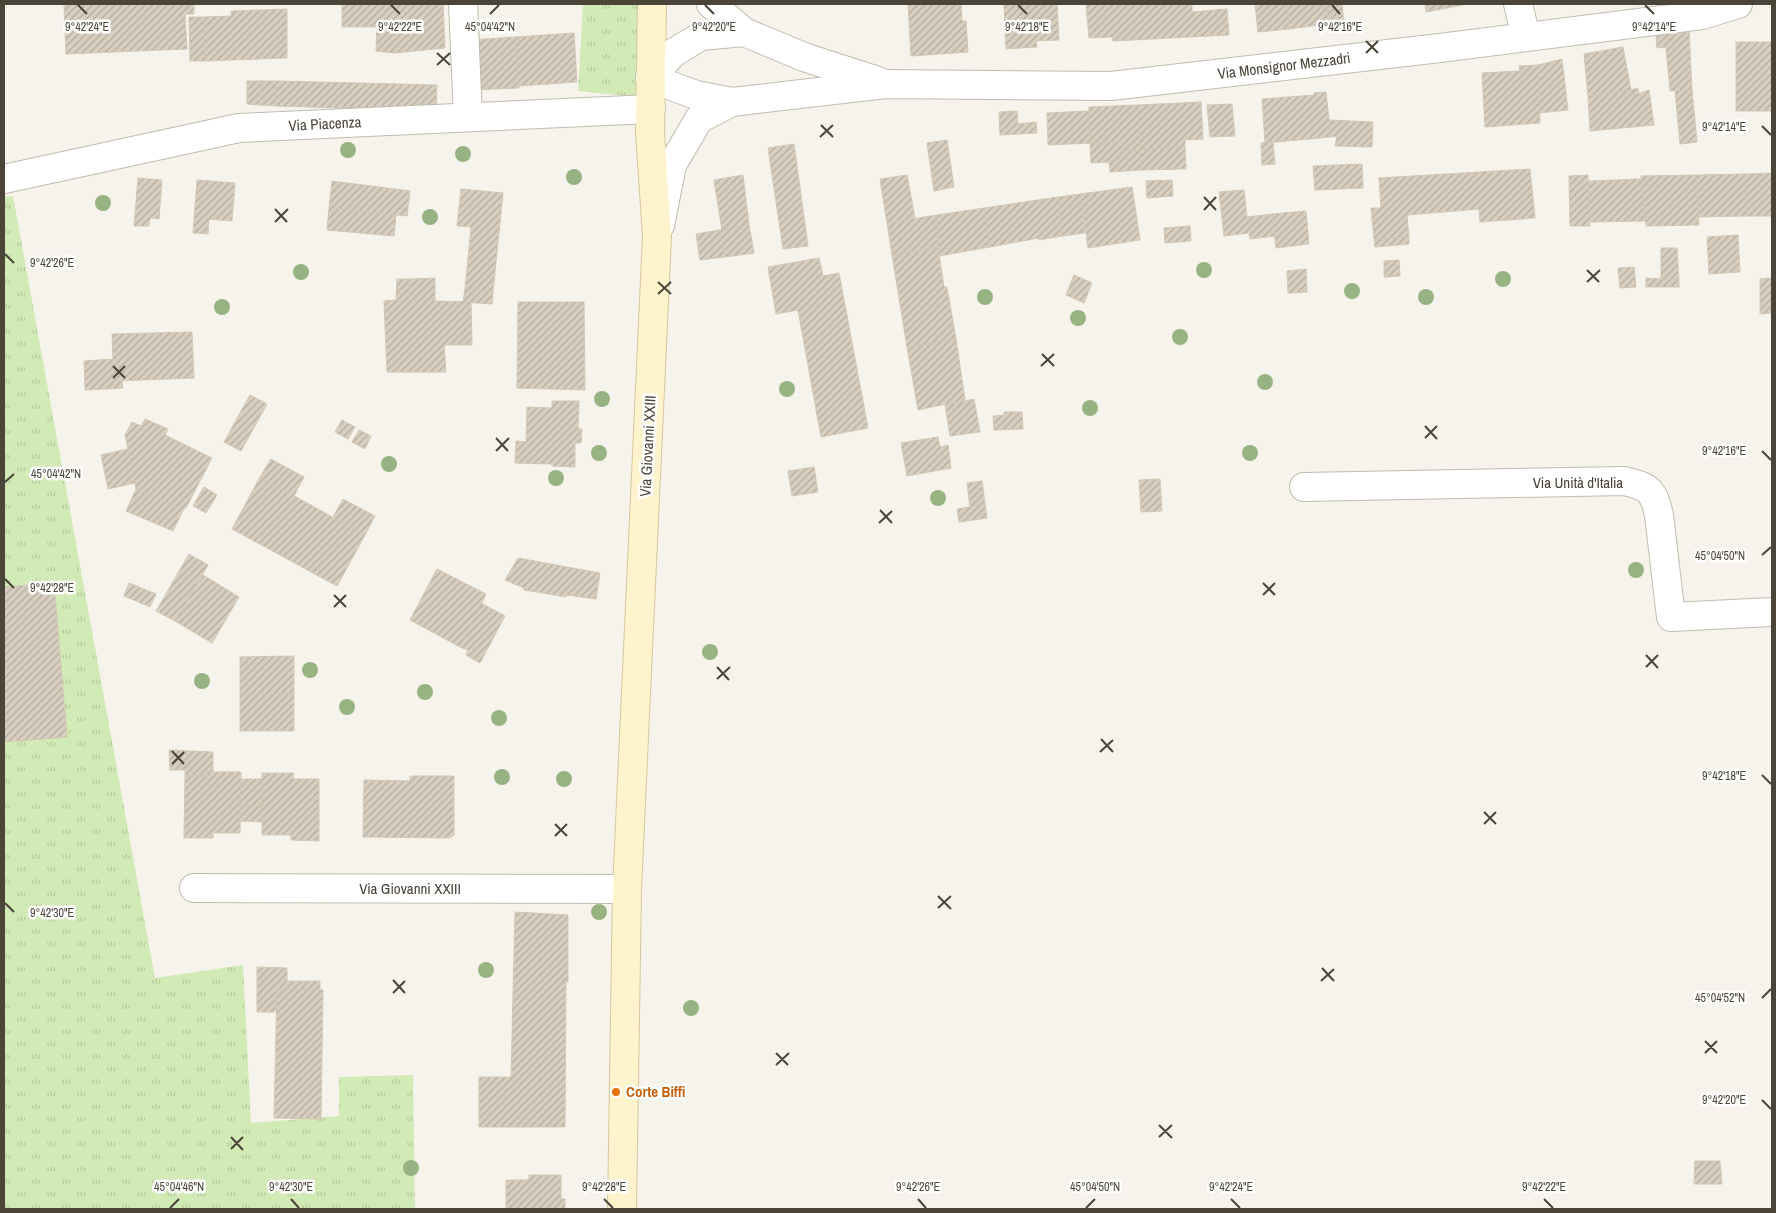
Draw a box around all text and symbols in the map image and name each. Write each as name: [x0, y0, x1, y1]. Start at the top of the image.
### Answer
text: 9°42'24"E: [65, 19, 109, 35]
text: 9°42'22"E: [378, 19, 422, 35]
text: 45°04'42"N: [465, 19, 515, 35]
text: 9°42'20"E: [692, 19, 736, 35]
text: 9°42'18"E: [1005, 19, 1049, 35]
text: 9°42'16"E: [1318, 19, 1362, 35]
text: 9°42'14"E: [1632, 19, 1676, 35]
street label: Via Monsignor Mezzadri: [1216, 47, 1352, 84]
street label: Via Piacenza: [288, 111, 362, 136]
text: 9°42'14"E: [1702, 119, 1746, 135]
text: 9°42'26"E: [30, 255, 74, 271]
street label: Via Giovanni XXIII: [634, 395, 661, 497]
text: 9°42'16"E: [1702, 443, 1746, 459]
text: 45°04'42"N: [31, 466, 81, 482]
street label: Via Unità d'Italia: [1533, 472, 1623, 493]
text: 45°04'50"N: [1695, 548, 1745, 564]
text: 9°42'28"E: [30, 580, 74, 596]
text: 9°42'18"E: [1702, 768, 1746, 784]
street label: Via Giovanni XXIII: [359, 878, 461, 899]
text: 9°42'30"E: [30, 905, 74, 921]
text: 45°04'52"N: [1695, 990, 1745, 1006]
place label: Corte Biffi: [626, 1081, 685, 1102]
marker: Corte Biffi: [610, 1086, 622, 1098]
text: 9°42'20"E: [1702, 1092, 1746, 1108]
text: 45°04'46"N: [154, 1179, 204, 1195]
text: 9°42'30"E: [269, 1179, 313, 1195]
text: 9°42'28"E: [582, 1179, 626, 1195]
text: 9°42'26"E: [896, 1179, 940, 1195]
text: 45°04'50"N: [1070, 1179, 1120, 1195]
text: 9°42'24"E: [1209, 1179, 1253, 1195]
text: 9°42'22"E: [1522, 1179, 1566, 1195]

